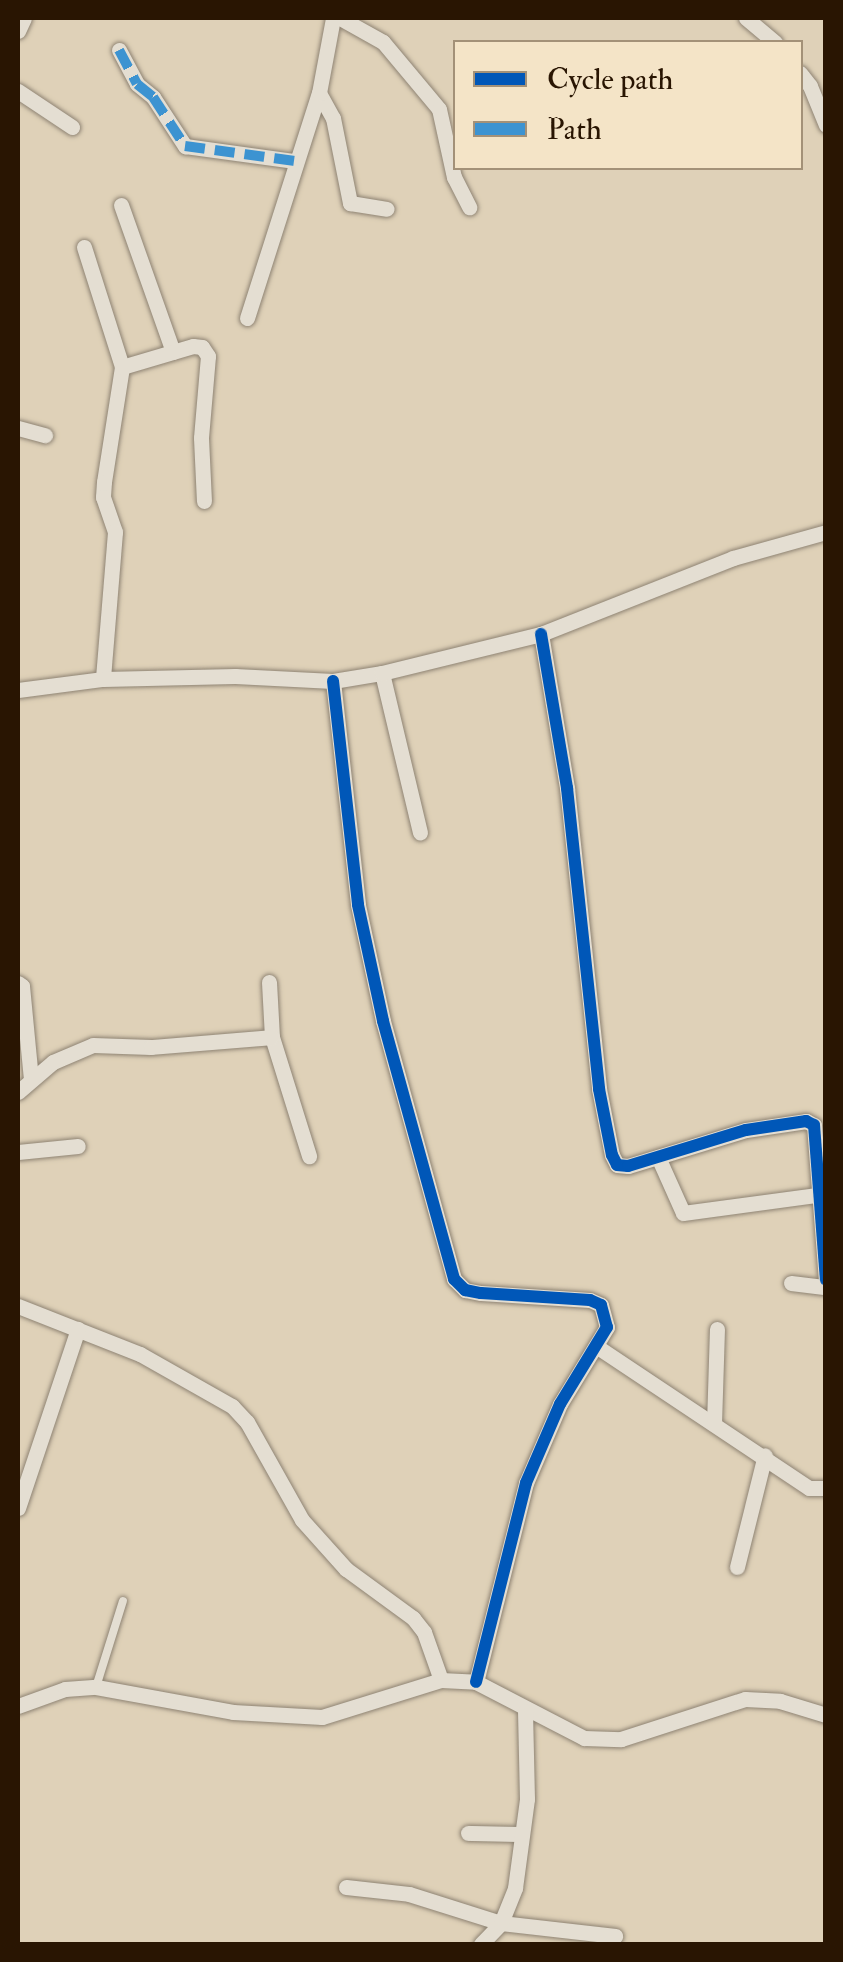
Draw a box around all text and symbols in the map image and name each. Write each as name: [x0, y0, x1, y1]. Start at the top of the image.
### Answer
legend: [453, 40, 803, 170]
text: Cycle path: [547, 61, 673, 98]
text: Path: [547, 111, 602, 148]

